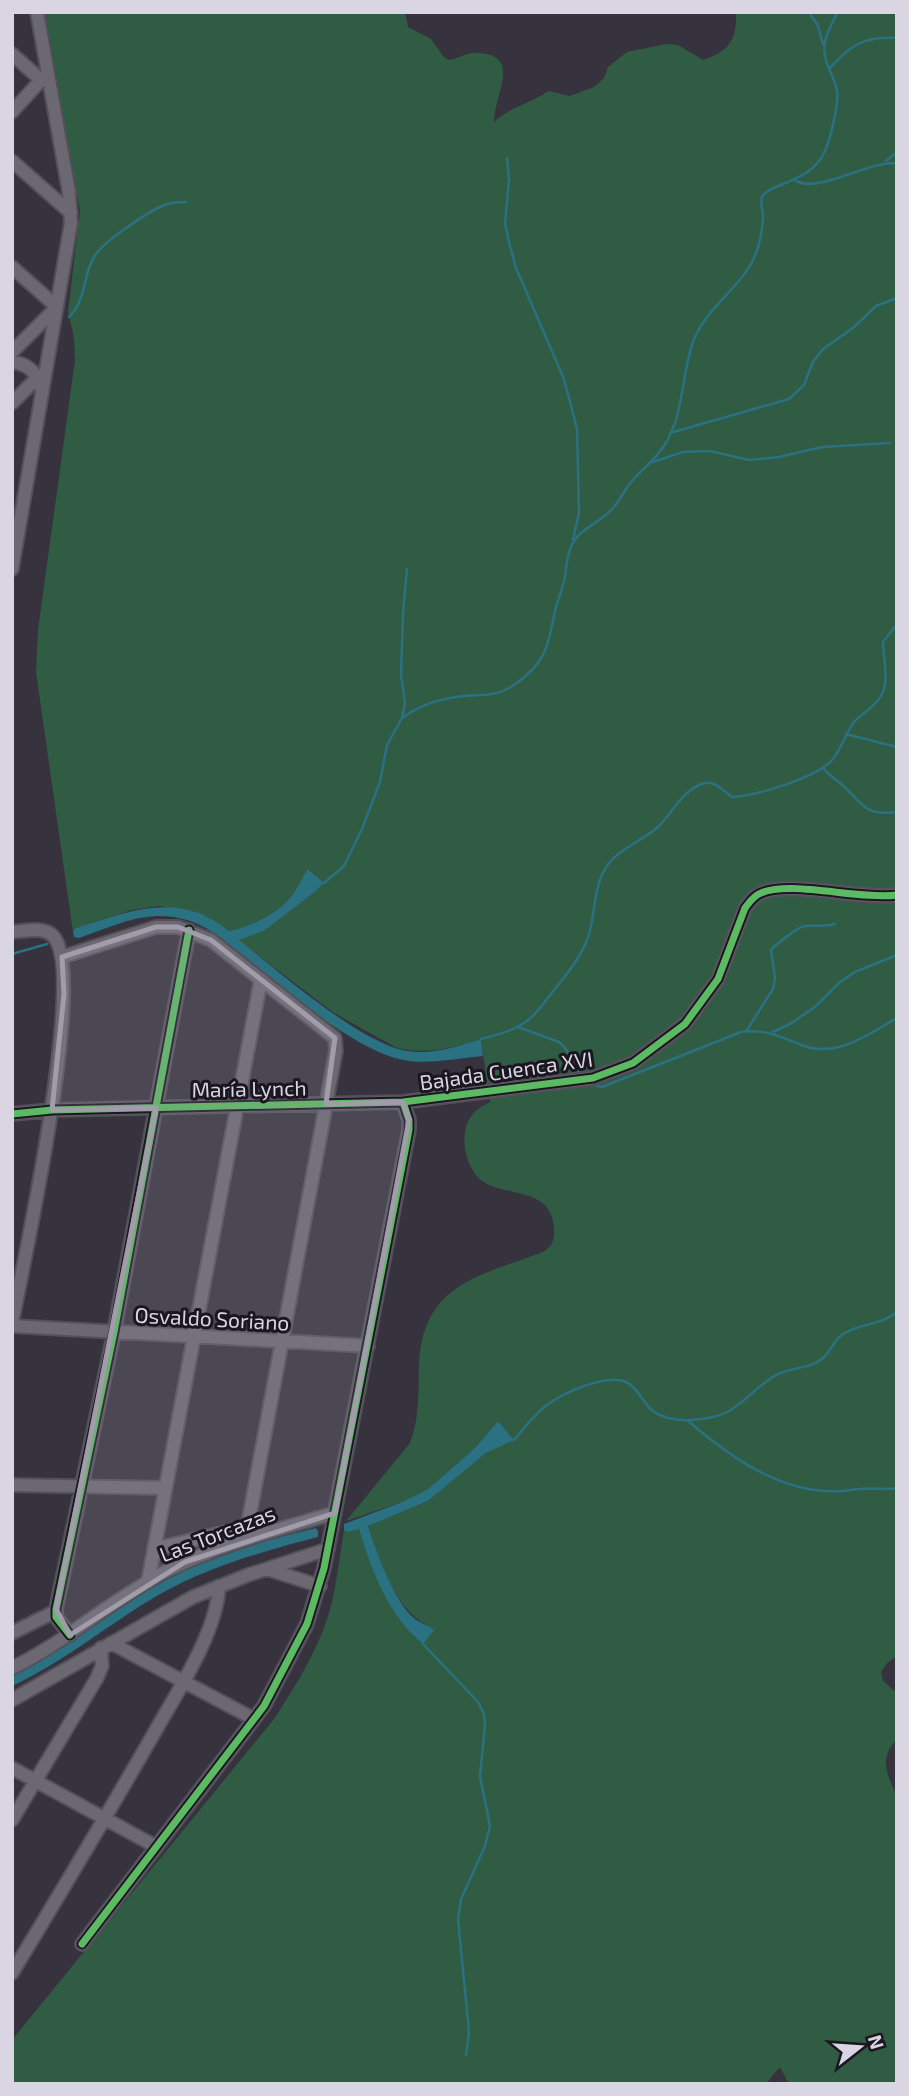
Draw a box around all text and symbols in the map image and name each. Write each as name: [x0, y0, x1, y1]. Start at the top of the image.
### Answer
street label: Bajada Cuenca XVI: [418, 1045, 594, 1096]
street label: María Lynch: [191, 1074, 307, 1102]
street label: Osvaldo Soriano: [134, 1301, 290, 1335]
street label: Las Torcazas: [156, 1500, 278, 1566]
north arrow: [825, 2012, 895, 2082]
text: N: [864, 2032, 890, 2052]

